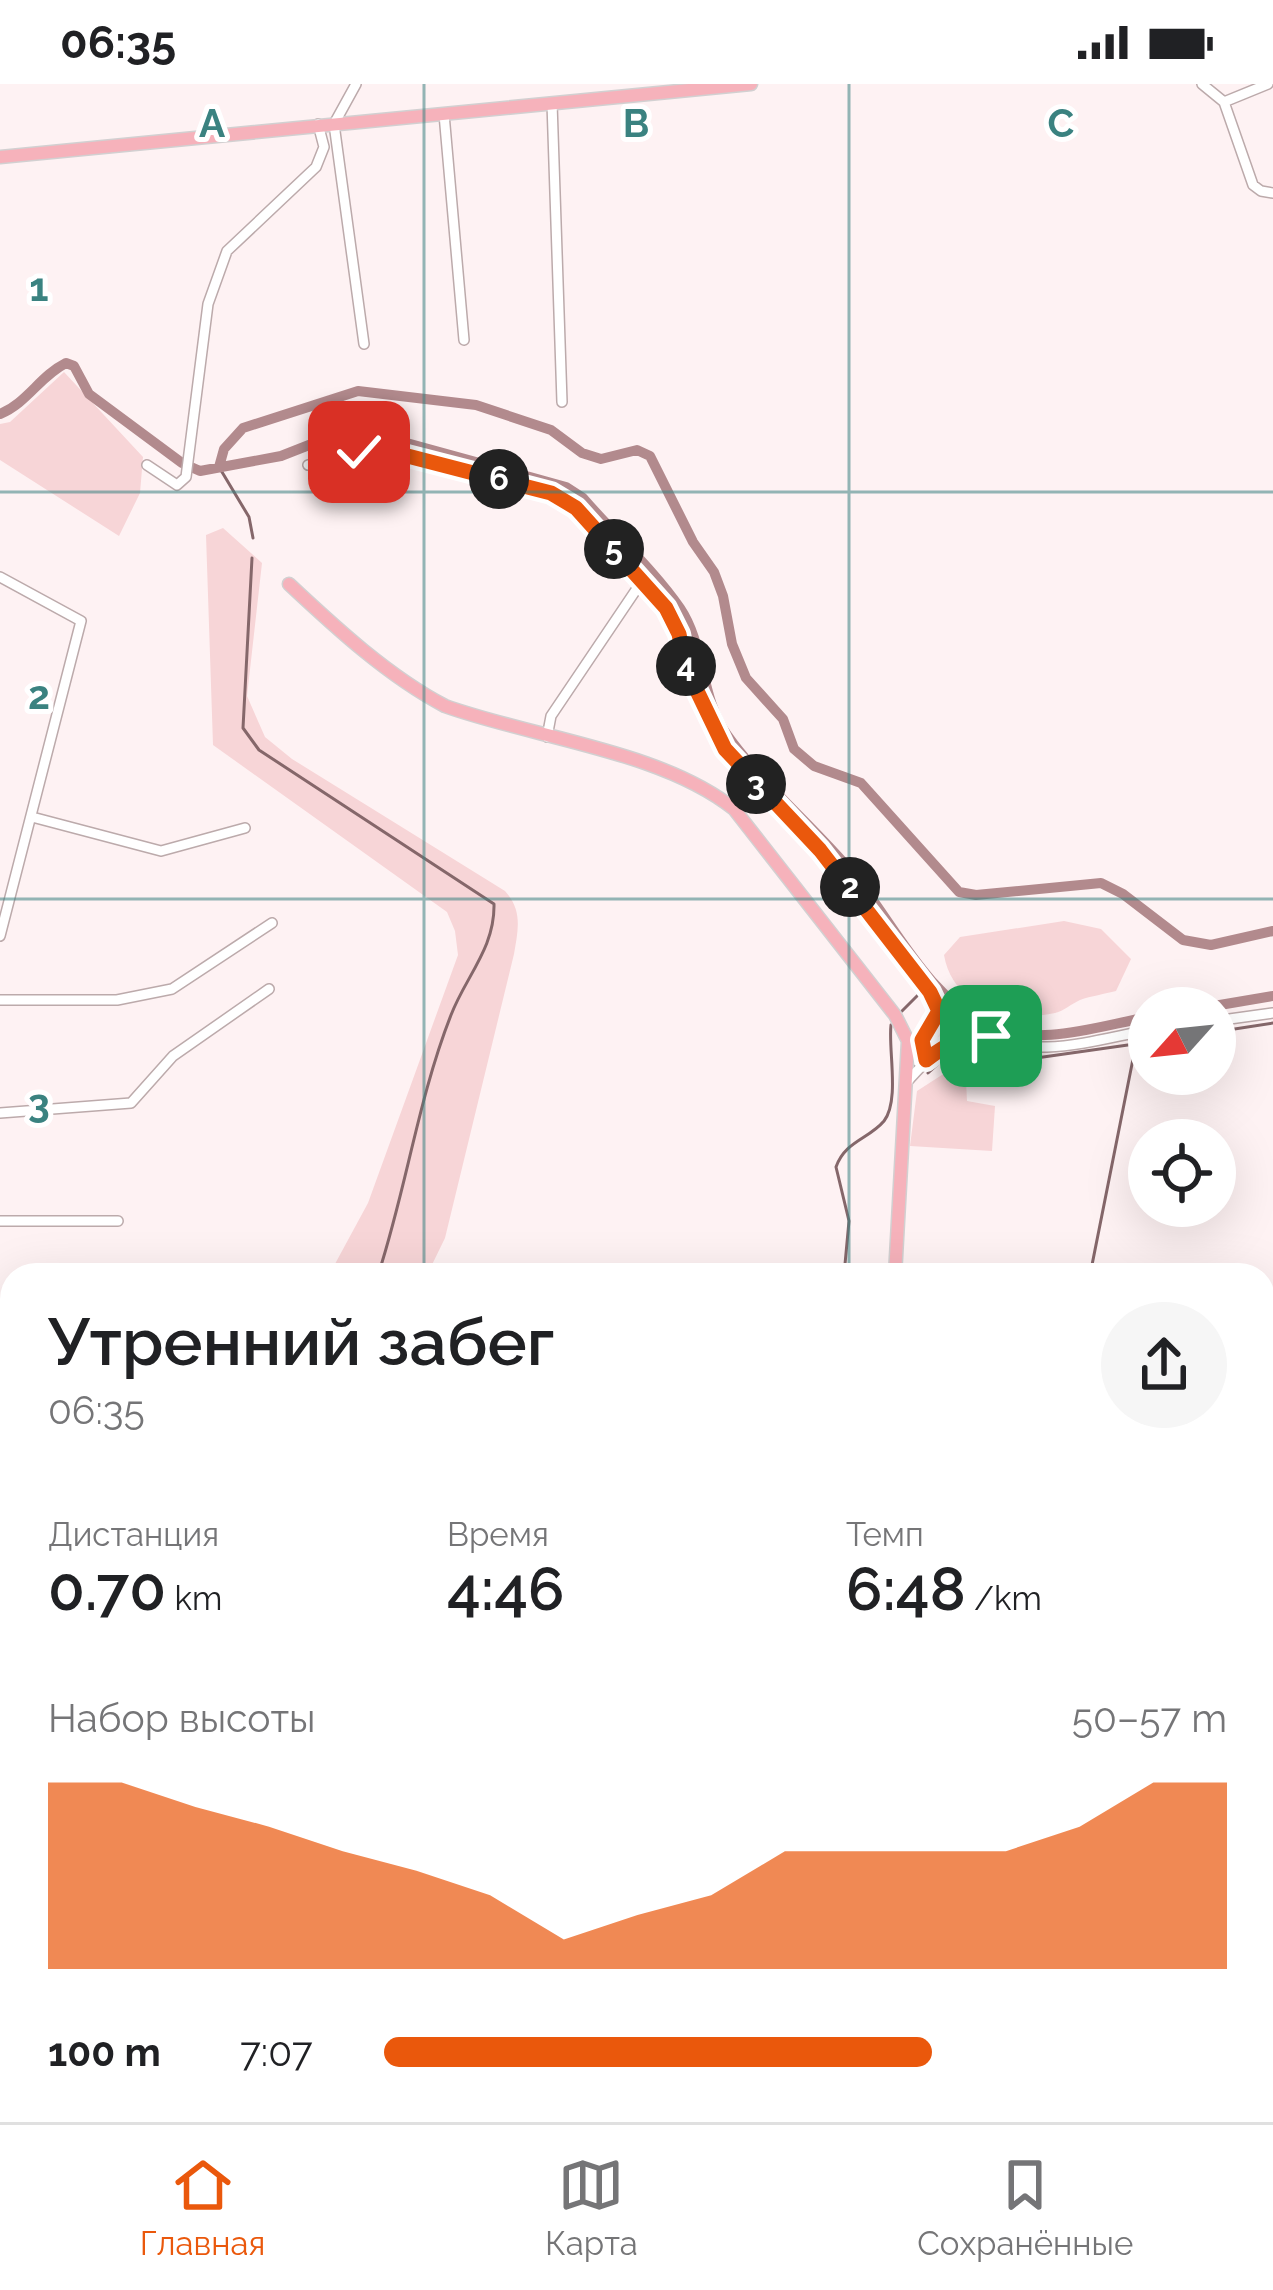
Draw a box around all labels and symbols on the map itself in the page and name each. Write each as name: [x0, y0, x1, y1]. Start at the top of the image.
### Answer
text: A: [199, 100, 226, 146]
text: B: [623, 100, 649, 146]
text: C: [1048, 100, 1075, 146]
text: 1: [29, 264, 49, 310]
pin: [308, 401, 410, 503]
pin: 6: [469, 449, 529, 509]
pin: 5: [584, 519, 644, 579]
pin: 4: [656, 636, 716, 696]
text: 2: [28, 672, 50, 718]
pin: 3: [726, 754, 786, 814]
pin: 2: [820, 857, 880, 917]
pin: [940, 985, 1042, 1087]
north arrow: [1128, 987, 1236, 1095]
text: 3: [28, 1080, 50, 1126]

